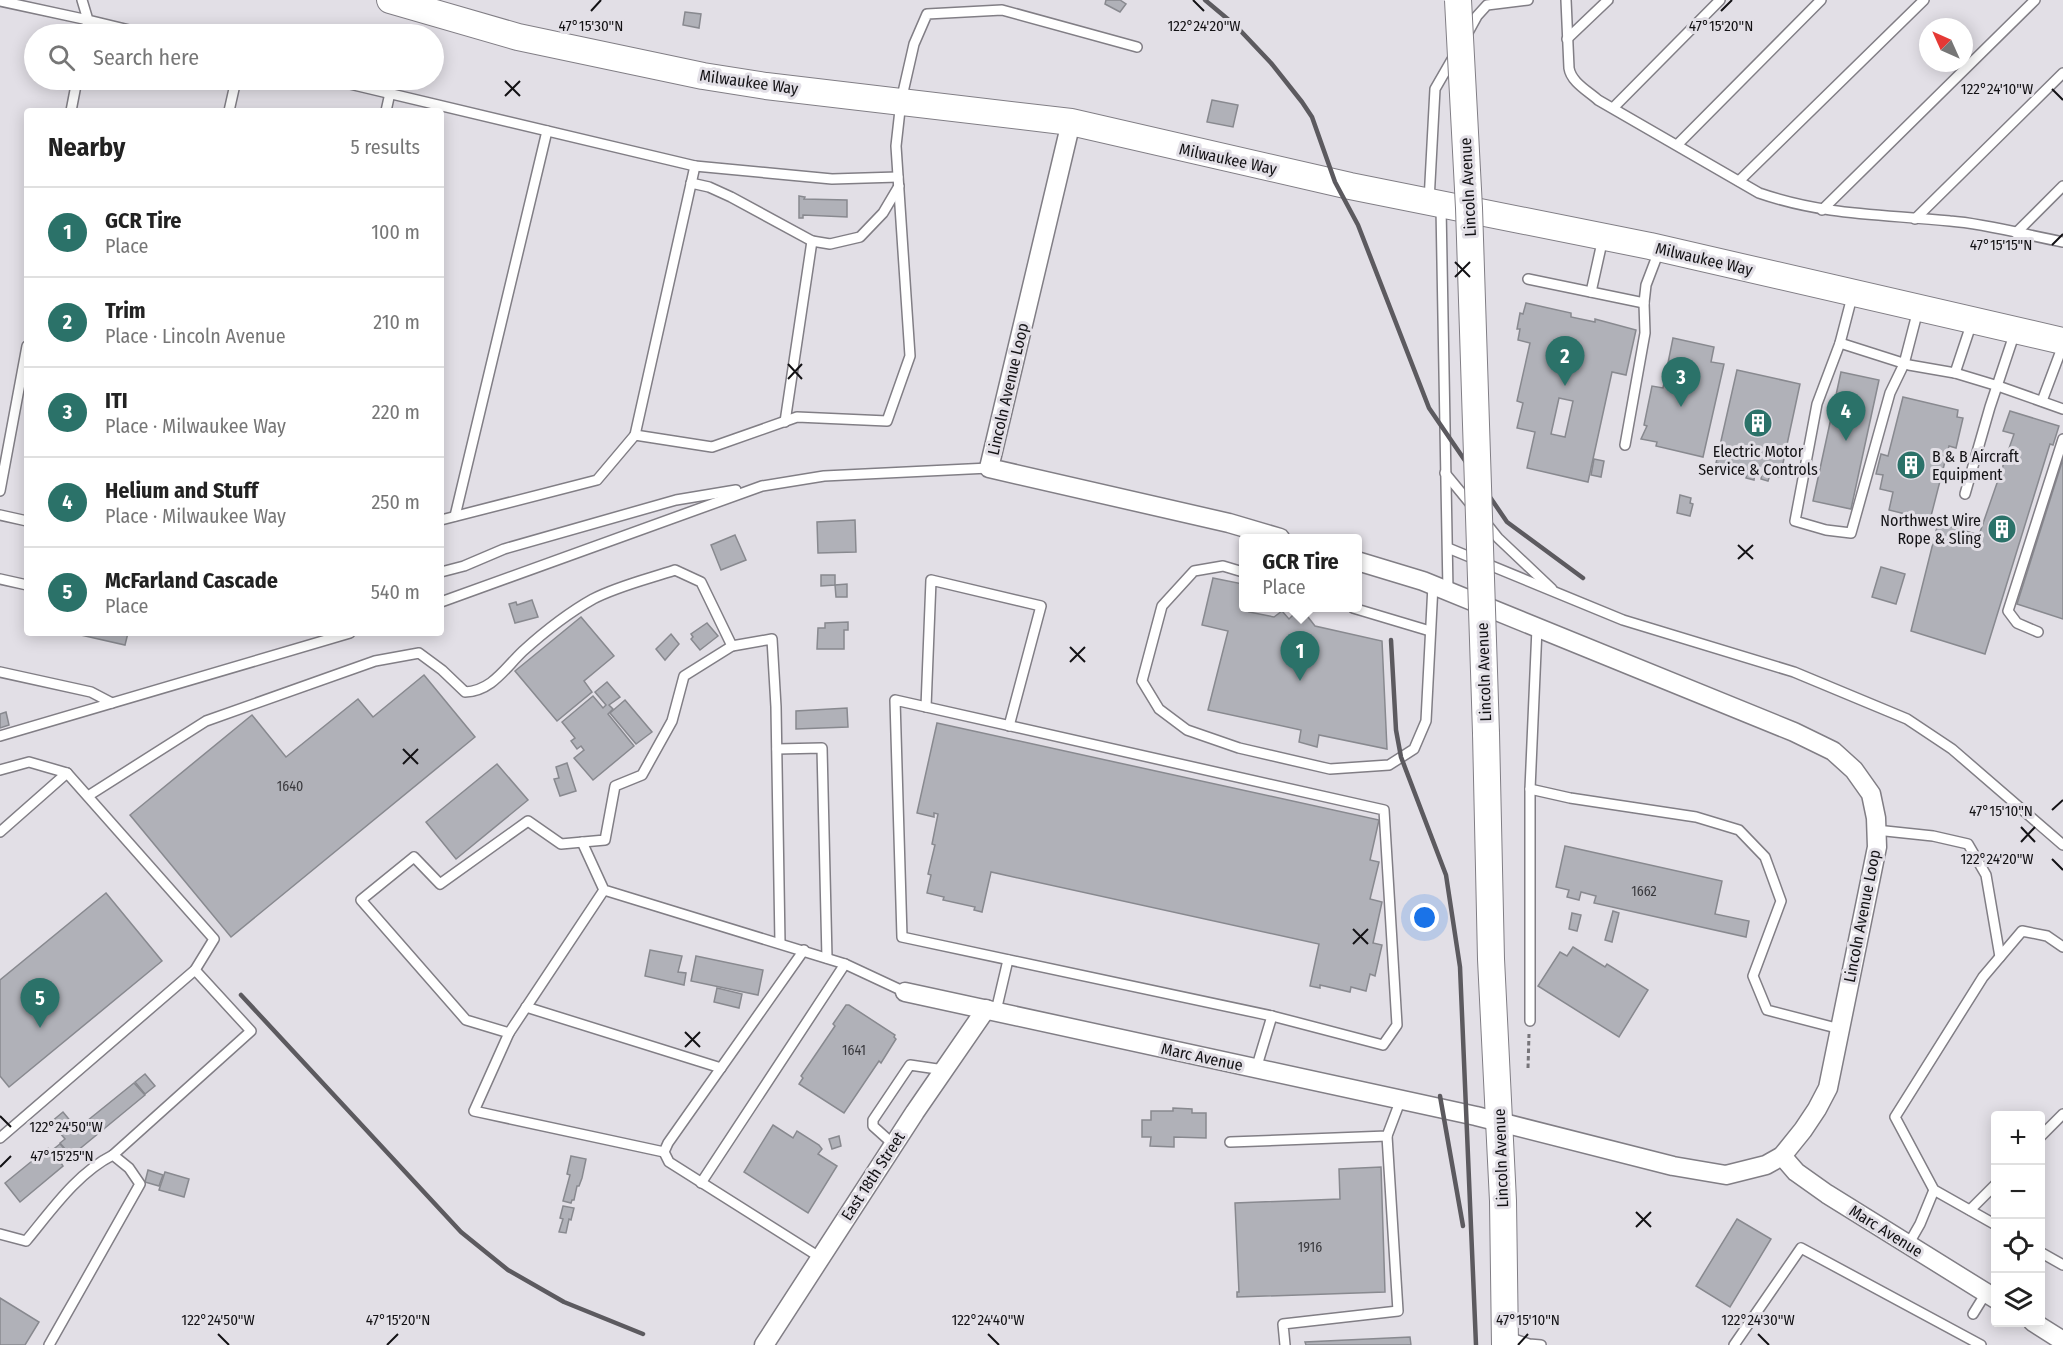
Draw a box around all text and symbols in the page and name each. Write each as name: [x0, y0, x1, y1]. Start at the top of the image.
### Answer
text: 47°15'30"N: [559, 17, 623, 35]
text: 122°24'20"W: [1167, 17, 1241, 35]
text: 47°15'20"N: [1689, 17, 1753, 35]
north arrow: [1919, 18, 1973, 72]
search box: [24, 24, 444, 90]
icon: search: [45, 41, 78, 74]
text: Search here: [93, 44, 199, 71]
street label: Milwaukee Way: [699, 66, 800, 98]
text: 122°24'10"W: [1961, 80, 2033, 98]
text: Nearby: [48, 132, 125, 163]
text: 5 results: [350, 135, 420, 159]
street label: Lincoln Avenue: [1456, 137, 1480, 237]
street label: Milwaukee Way: [1177, 139, 1279, 179]
text: GCR Tire: [105, 207, 182, 234]
text: 1: [63, 220, 72, 244]
text: 100 m: [371, 220, 420, 244]
text: Place: [105, 234, 148, 258]
text: 47°15'15"N: [1970, 236, 2032, 254]
street label: Milwaukee Way: [1654, 239, 1755, 280]
text: Trim: [105, 297, 146, 324]
text: 2: [63, 310, 72, 334]
text: 210 m: [373, 310, 420, 334]
street label: Lincoln Avenue Loop: [984, 321, 1032, 457]
text: Place · Lincoln Avenue: [105, 324, 286, 348]
pin: 2: [1546, 336, 1584, 386]
pin: 3: [1662, 358, 1700, 407]
text: ITI: [105, 387, 128, 414]
pin: 4: [1826, 392, 1866, 441]
text: 3: [63, 400, 72, 424]
text: 220 m: [372, 400, 420, 424]
building icon: Electric Motor Service & Controls: [1742, 407, 1774, 439]
text: Place · Milwaukee Way: [105, 414, 286, 438]
place label: Electric Motor Service & Controls: [1698, 442, 1818, 479]
place label: B & B Aircraft Equipment: [1932, 447, 2020, 484]
building icon: B & B Aircraft Equipment: [1895, 449, 1927, 481]
text: Helium and Stuff: [105, 477, 258, 504]
text: 4: [62, 490, 73, 514]
text: 250 m: [372, 490, 420, 514]
text: Place · Milwaukee Way: [105, 504, 286, 528]
place label: Northwest Wire Rope & Sling: [1880, 511, 1981, 548]
building icon: Northwest Wire Rope & Sling: [1986, 513, 2018, 545]
popup: [1239, 534, 1362, 612]
text: GCR Tire: [1262, 548, 1339, 575]
text: McFarland Cascade: [105, 567, 278, 594]
text: Place: [1262, 575, 1306, 599]
text: 5: [63, 580, 72, 604]
text: 540 m: [371, 580, 420, 604]
text: Place: [105, 594, 148, 618]
street label: Lincoln Avenue: [1473, 622, 1495, 722]
pin: 1: [1280, 632, 1320, 681]
house number: 1640: [277, 778, 303, 795]
text: 47°15'10"N: [1969, 802, 2033, 820]
street label: Lincoln Avenue Loop: [1840, 848, 1884, 984]
text: 122°24'20"W: [1960, 850, 2034, 868]
house number: 1662: [1631, 883, 1657, 900]
your location: [1410, 903, 1439, 932]
pin: 5: [20, 978, 60, 1028]
street label: Marc Avenue: [1159, 1039, 1245, 1075]
house number: 1641: [842, 1042, 866, 1059]
street label: Lincoln Avenue: [1490, 1108, 1512, 1208]
map controls: [1991, 1111, 2045, 1327]
button: +: [1991, 1111, 2045, 1165]
text: 122°24'50"W: [29, 1118, 103, 1136]
street label: East 18th Street: [837, 1127, 909, 1224]
text: 47°15'25"N: [30, 1147, 94, 1165]
button: −: [1991, 1165, 2045, 1219]
street label: Marc Avenue: [1846, 1201, 1926, 1261]
button: locate: [1991, 1219, 2045, 1273]
house number: 1916: [1298, 1239, 1322, 1256]
button: layers: [1991, 1273, 2045, 1327]
text: 122°24'50"W: [181, 1311, 255, 1329]
text: 47°15'20"N: [366, 1311, 430, 1329]
text: 122°24'40"W: [951, 1311, 1025, 1329]
text: 47°15'10"N: [1496, 1311, 1560, 1329]
text: 122°24'30"W: [1721, 1311, 1795, 1329]

